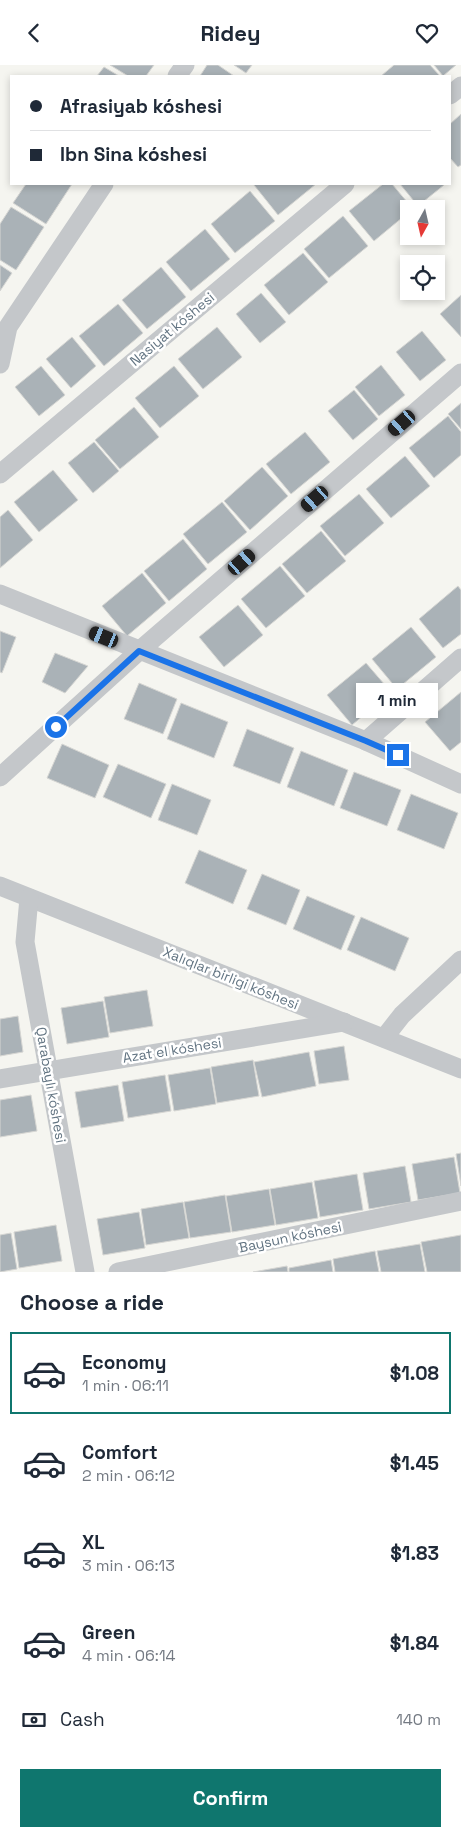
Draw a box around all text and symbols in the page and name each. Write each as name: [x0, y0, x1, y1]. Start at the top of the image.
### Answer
icon: back: [20, 19, 48, 47]
text: Ridey: [200, 19, 261, 47]
icon: heart: [413, 19, 441, 47]
text: Afrasiyab kóshesi: [60, 94, 222, 119]
text: Ibn Sina kóshesi: [60, 142, 207, 167]
north arrow: [400, 200, 445, 245]
map controls: [400, 200, 445, 300]
button: locate: [400, 255, 445, 300]
street label: Nasiyat kóshesi: [126, 288, 218, 370]
car: [385, 407, 418, 439]
car: [298, 483, 331, 515]
car: [225, 546, 258, 578]
car: [87, 624, 120, 650]
callout: 1 min: [357, 683, 439, 717]
text: 1 min: [377, 690, 417, 711]
route start: [45, 716, 67, 738]
route end: [387, 744, 409, 766]
street label: Xalıqlar birligi kóshesi: [161, 943, 301, 1013]
street label: Qarabaylı kóshesi: [32, 1026, 70, 1144]
street label: Azat el kóshesi: [121, 1033, 223, 1067]
street label: Baysun kóshesi: [237, 1217, 343, 1257]
text: Choose a ride: [20, 1288, 164, 1316]
text: Economy: [82, 1350, 166, 1375]
icon: car: [22, 1351, 67, 1396]
text: $1.08: [390, 1361, 439, 1386]
text: 1 min · 06:11: [82, 1375, 169, 1396]
text: Comfort: [82, 1440, 158, 1465]
icon: car: [22, 1441, 67, 1486]
text: $1.45: [390, 1451, 439, 1476]
text: 2 min · 06:12: [82, 1465, 175, 1486]
text: XL: [82, 1530, 105, 1555]
icon: car: [22, 1531, 67, 1576]
text: $1.83: [390, 1541, 439, 1566]
text: 3 min · 06:13: [82, 1555, 175, 1576]
text: Green: [82, 1620, 135, 1645]
icon: car: [22, 1621, 67, 1666]
text: $1.84: [390, 1631, 439, 1656]
text: 4 min · 06:14: [82, 1645, 176, 1666]
icon: cash: [20, 1706, 48, 1734]
text: Cash: [60, 1707, 105, 1732]
text: 140 m: [396, 1709, 441, 1730]
button: Confirm: [20, 1769, 441, 1827]

